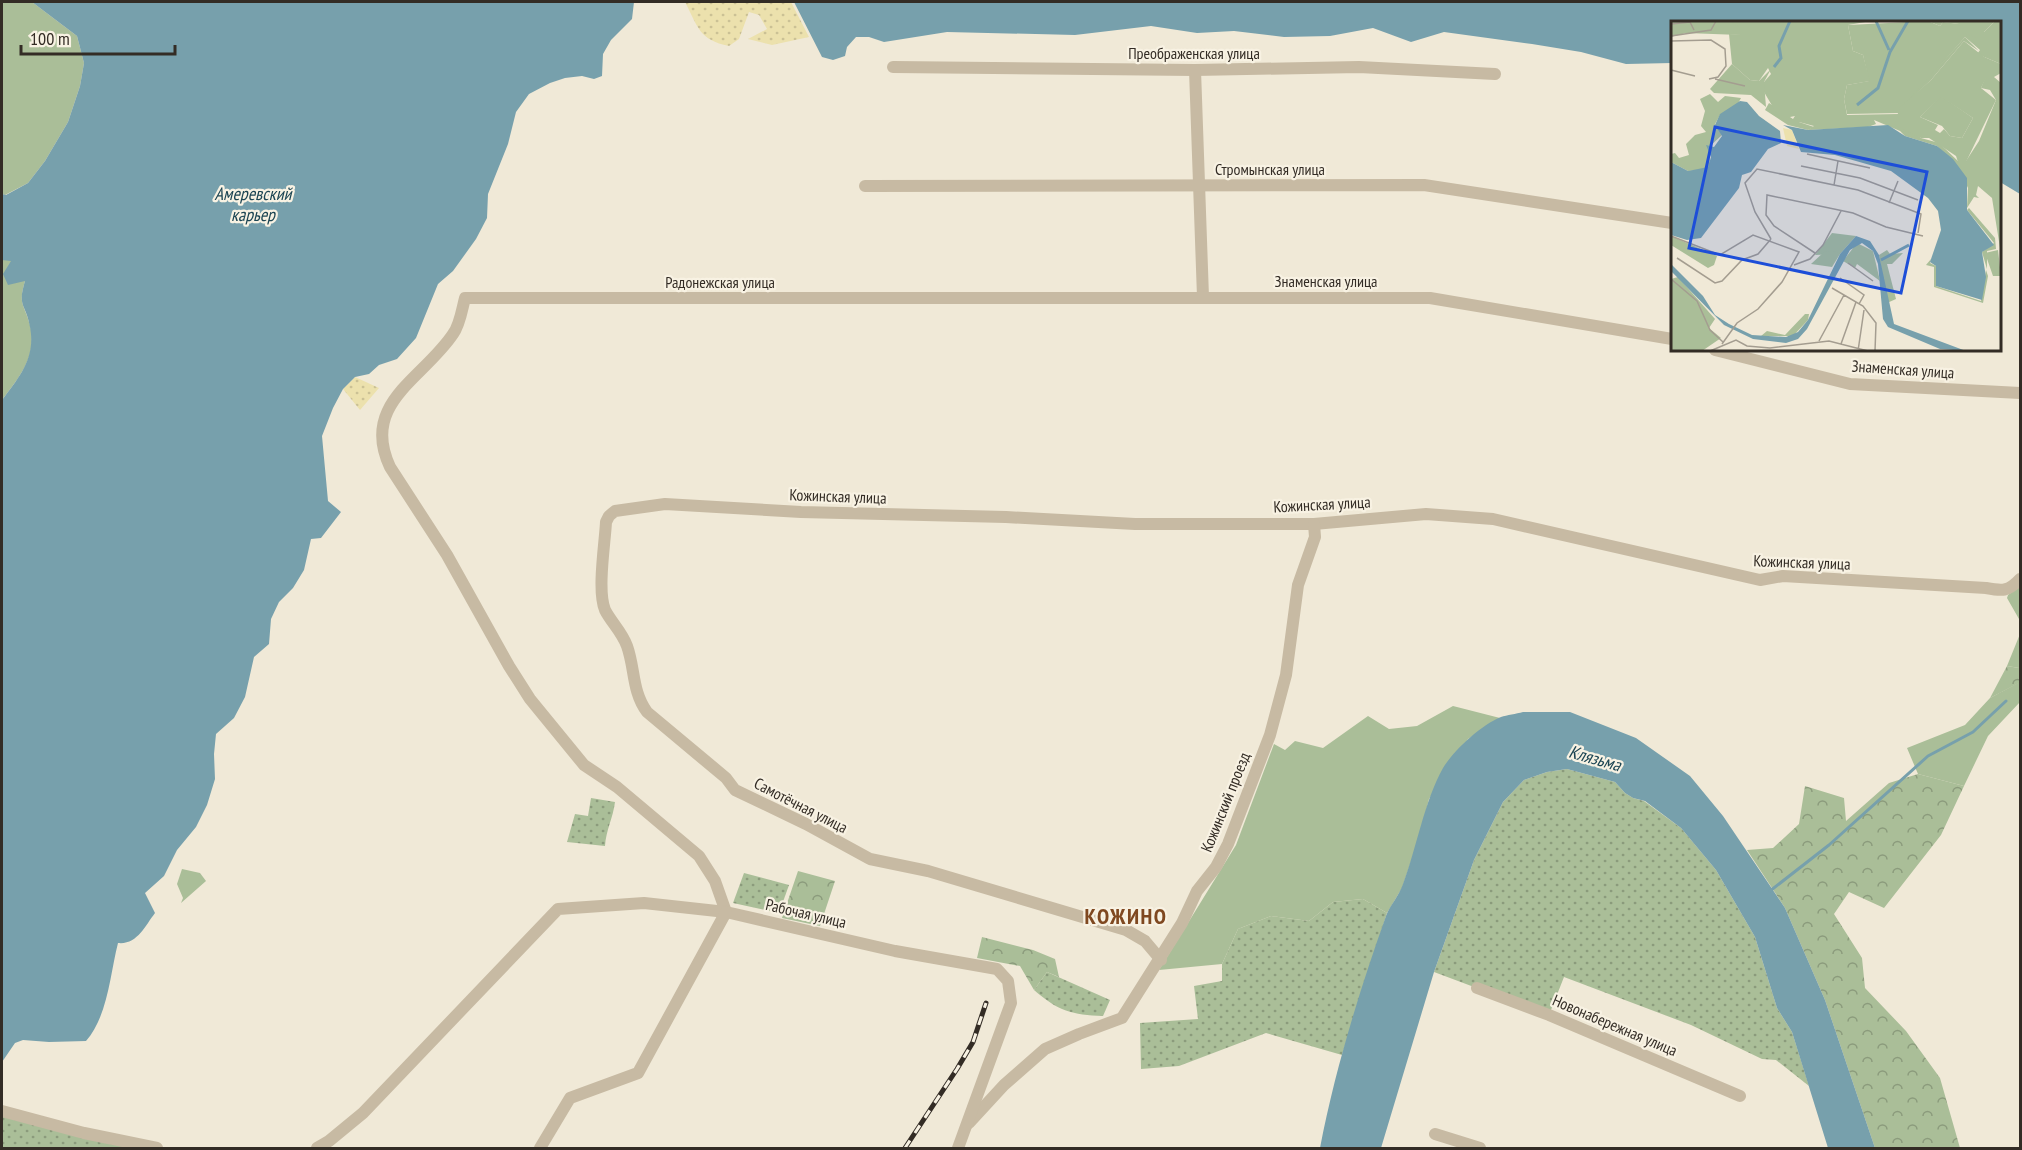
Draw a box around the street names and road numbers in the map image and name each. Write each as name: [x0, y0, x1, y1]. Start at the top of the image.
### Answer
street label: Преображенская улица: [1128, 43, 1260, 63]
street label: Стромынская улица: [1215, 159, 1325, 179]
street label: Знаменская улица: [1275, 271, 1377, 291]
street label: Радонежская улица: [665, 272, 775, 292]
street label: Знаменская улица: [1851, 355, 1955, 383]
street label: Кожинская улица: [789, 484, 887, 508]
street label: Кожинская улица: [1273, 491, 1371, 517]
street label: Кожинская улица: [1753, 550, 1851, 574]
street label: Кожинский проезд: [1196, 749, 1254, 855]
street label: Самотёчная улица: [751, 773, 851, 837]
street label: Рабочая улица: [764, 894, 848, 932]
street label: Новонабережная улица: [1550, 990, 1680, 1060]

